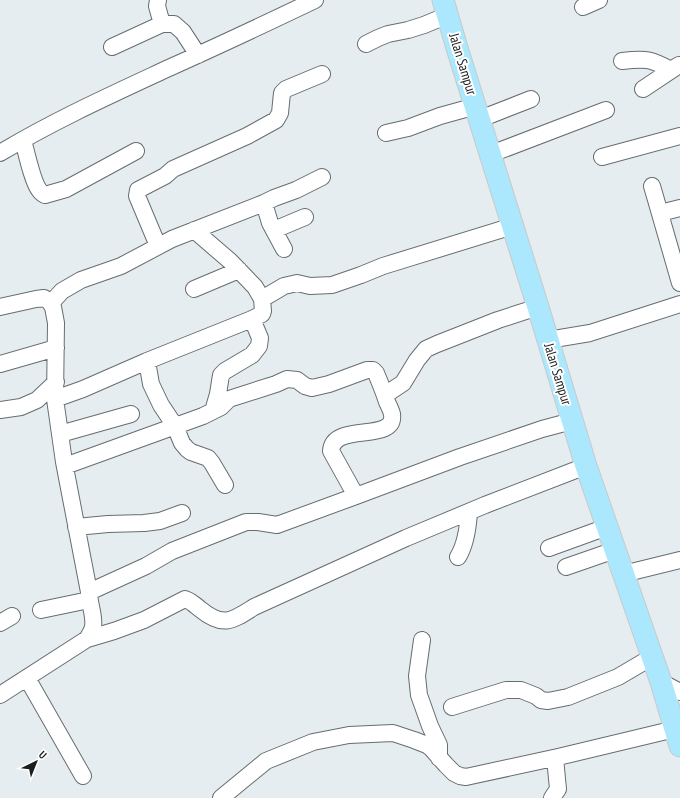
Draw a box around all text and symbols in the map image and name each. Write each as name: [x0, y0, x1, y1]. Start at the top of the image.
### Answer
street label: Jalan Sampur: [445, 30, 481, 97]
street label: Jalan Sampur: [540, 340, 576, 407]
north arrow: [16, 742, 56, 782]
text: U: [36, 748, 50, 762]

